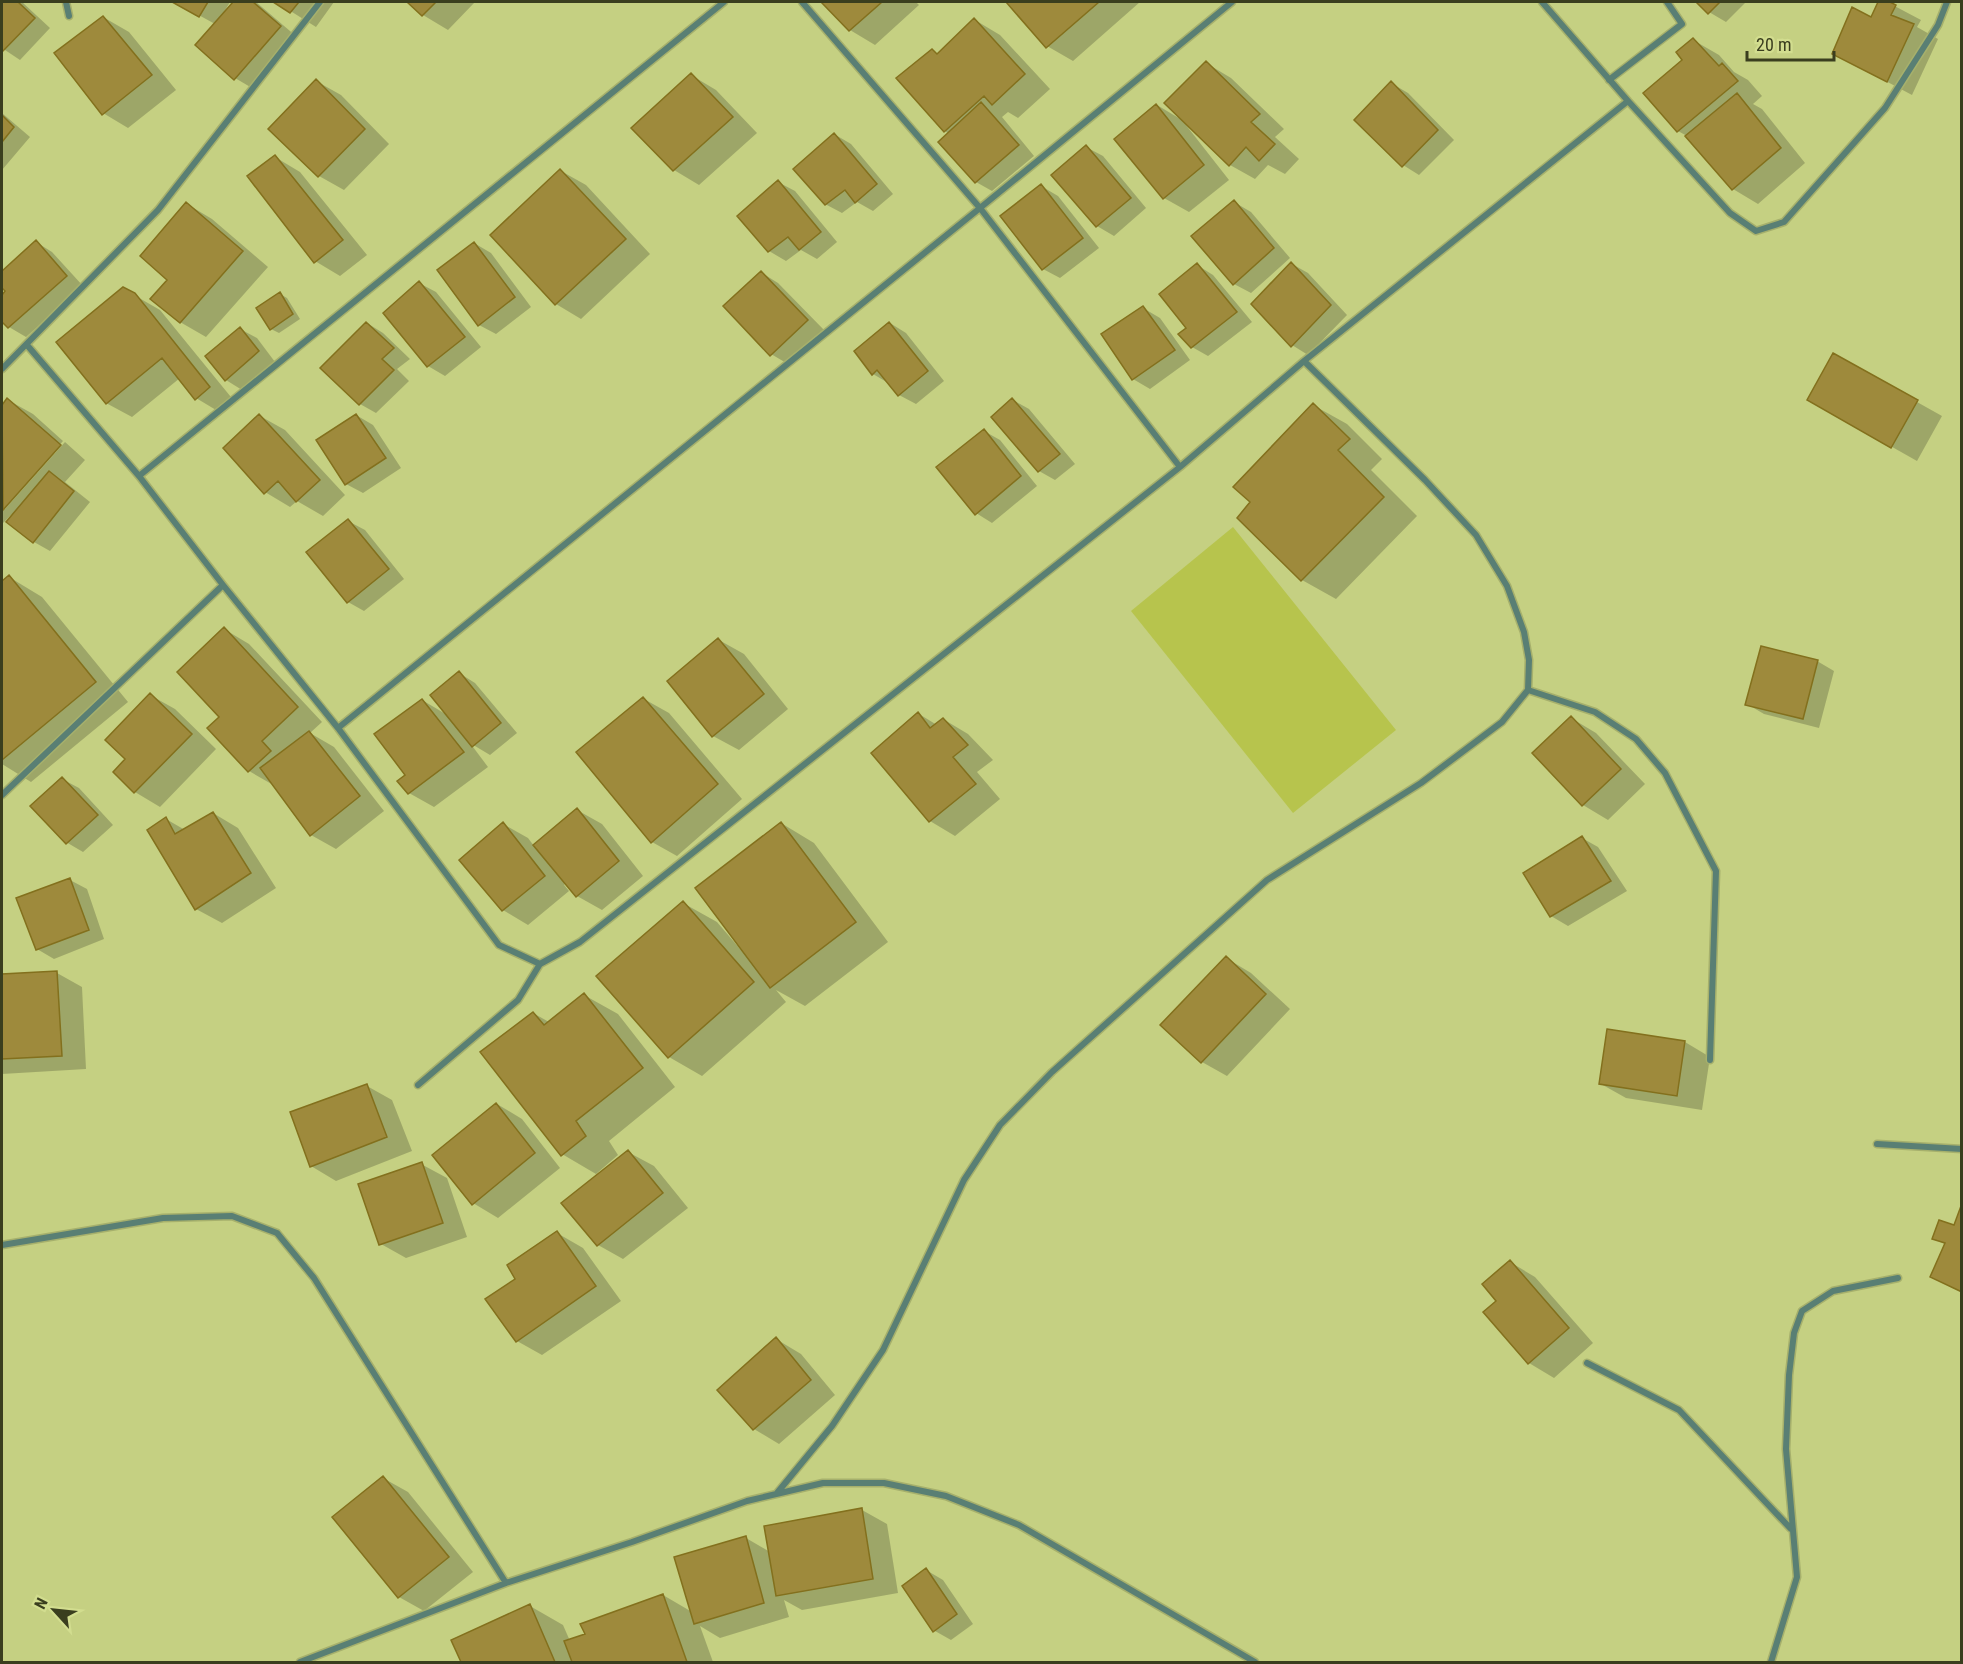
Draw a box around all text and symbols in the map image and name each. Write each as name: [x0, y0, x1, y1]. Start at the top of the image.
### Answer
scale bar: [1747, 24, 1834, 62]
text: 20 m: [1756, 34, 1791, 55]
north arrow: [24, 1580, 84, 1640]
text: N: [30, 1595, 52, 1612]

